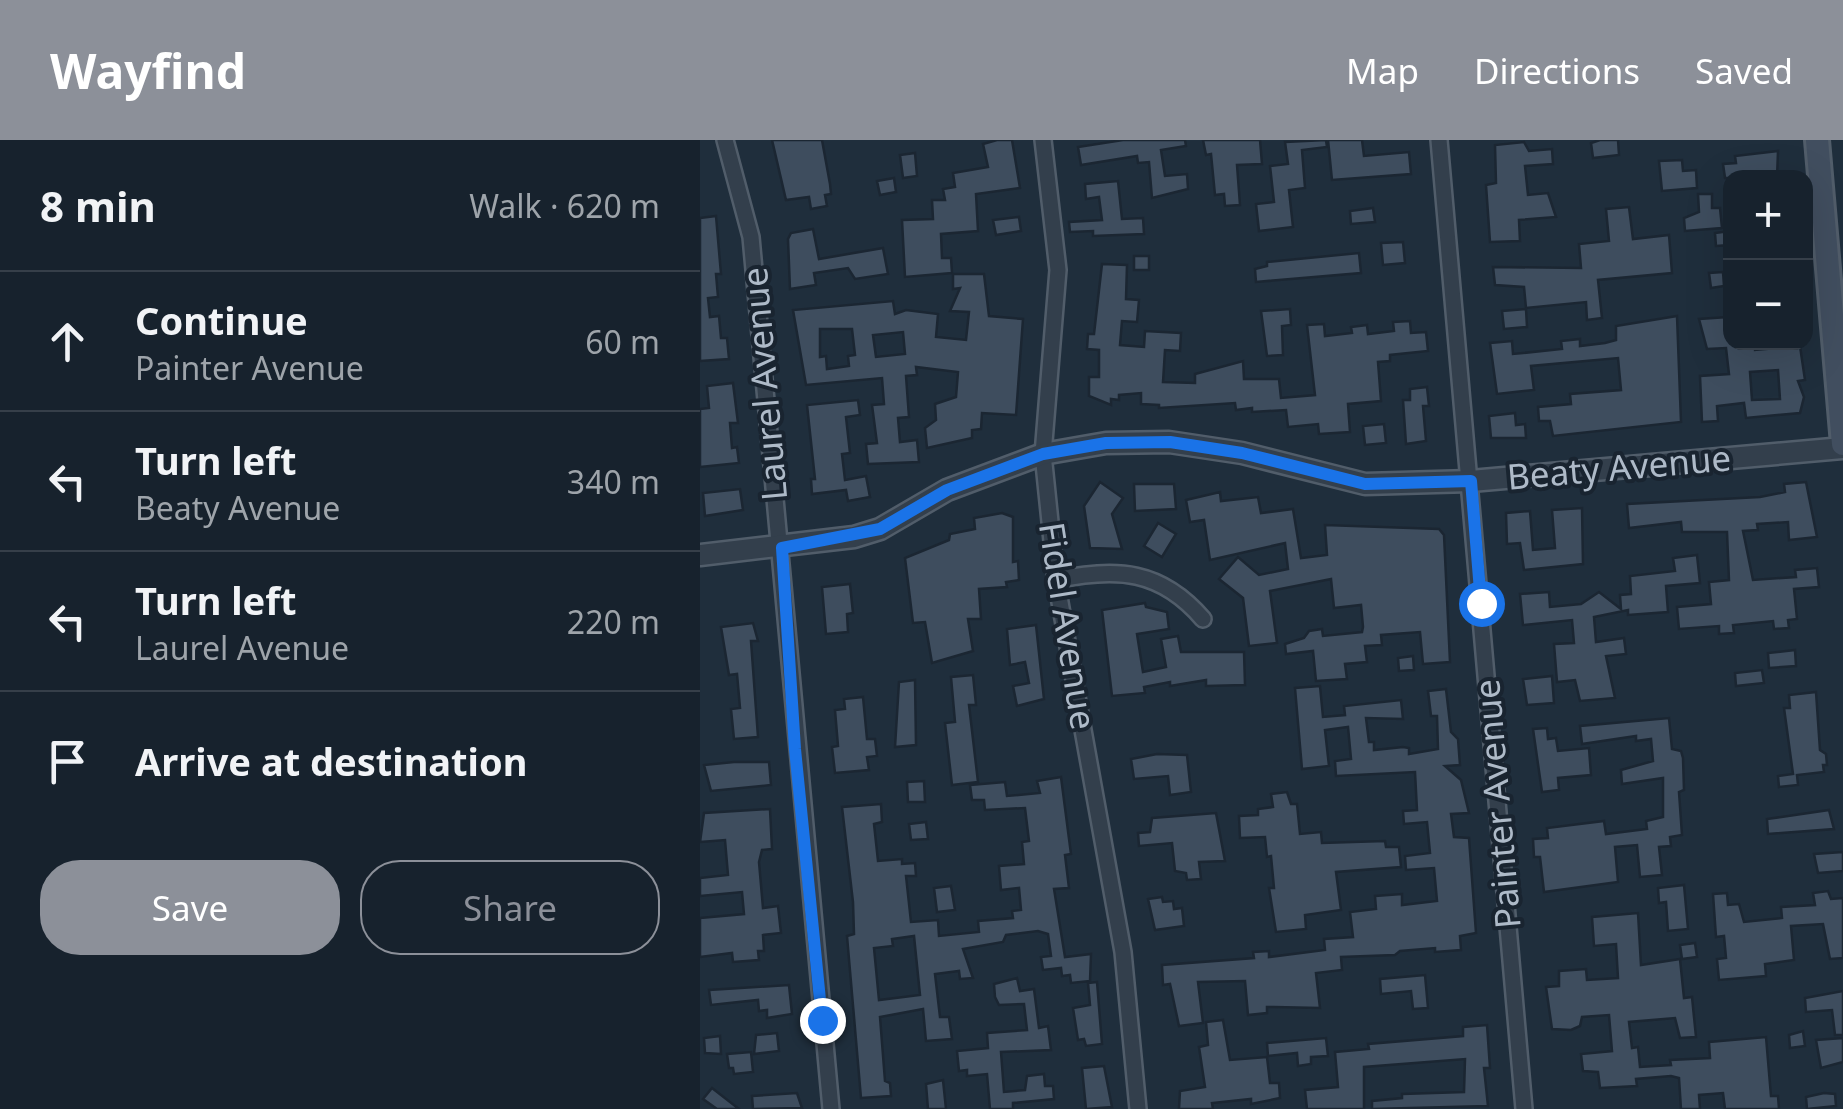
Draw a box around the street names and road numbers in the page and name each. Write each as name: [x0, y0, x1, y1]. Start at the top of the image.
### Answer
street label: Laurel Avenue: [730, 265, 797, 503]
street label: Beaty Avenue: [1505, 433, 1733, 500]
street label: Fidel Avenue: [1029, 519, 1108, 733]
street label: Painter Avenue: [1462, 677, 1531, 931]

